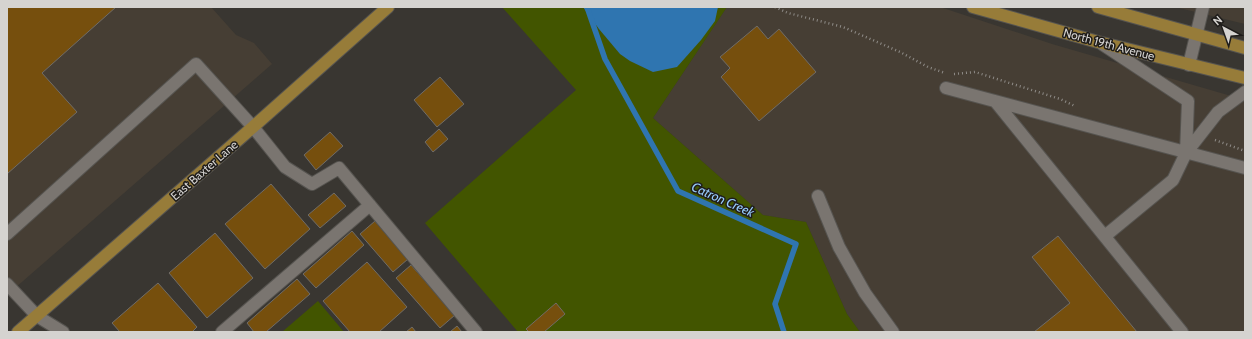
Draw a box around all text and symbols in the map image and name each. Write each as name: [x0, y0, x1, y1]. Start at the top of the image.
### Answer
north arrow: [1204, 8, 1244, 48]
text: N: [1210, 13, 1225, 28]
street label: North 19th Avenue: [1062, 25, 1156, 63]
street label: East Baxter Lane: [167, 137, 241, 203]
water label: Catron Creek: [689, 178, 757, 220]

